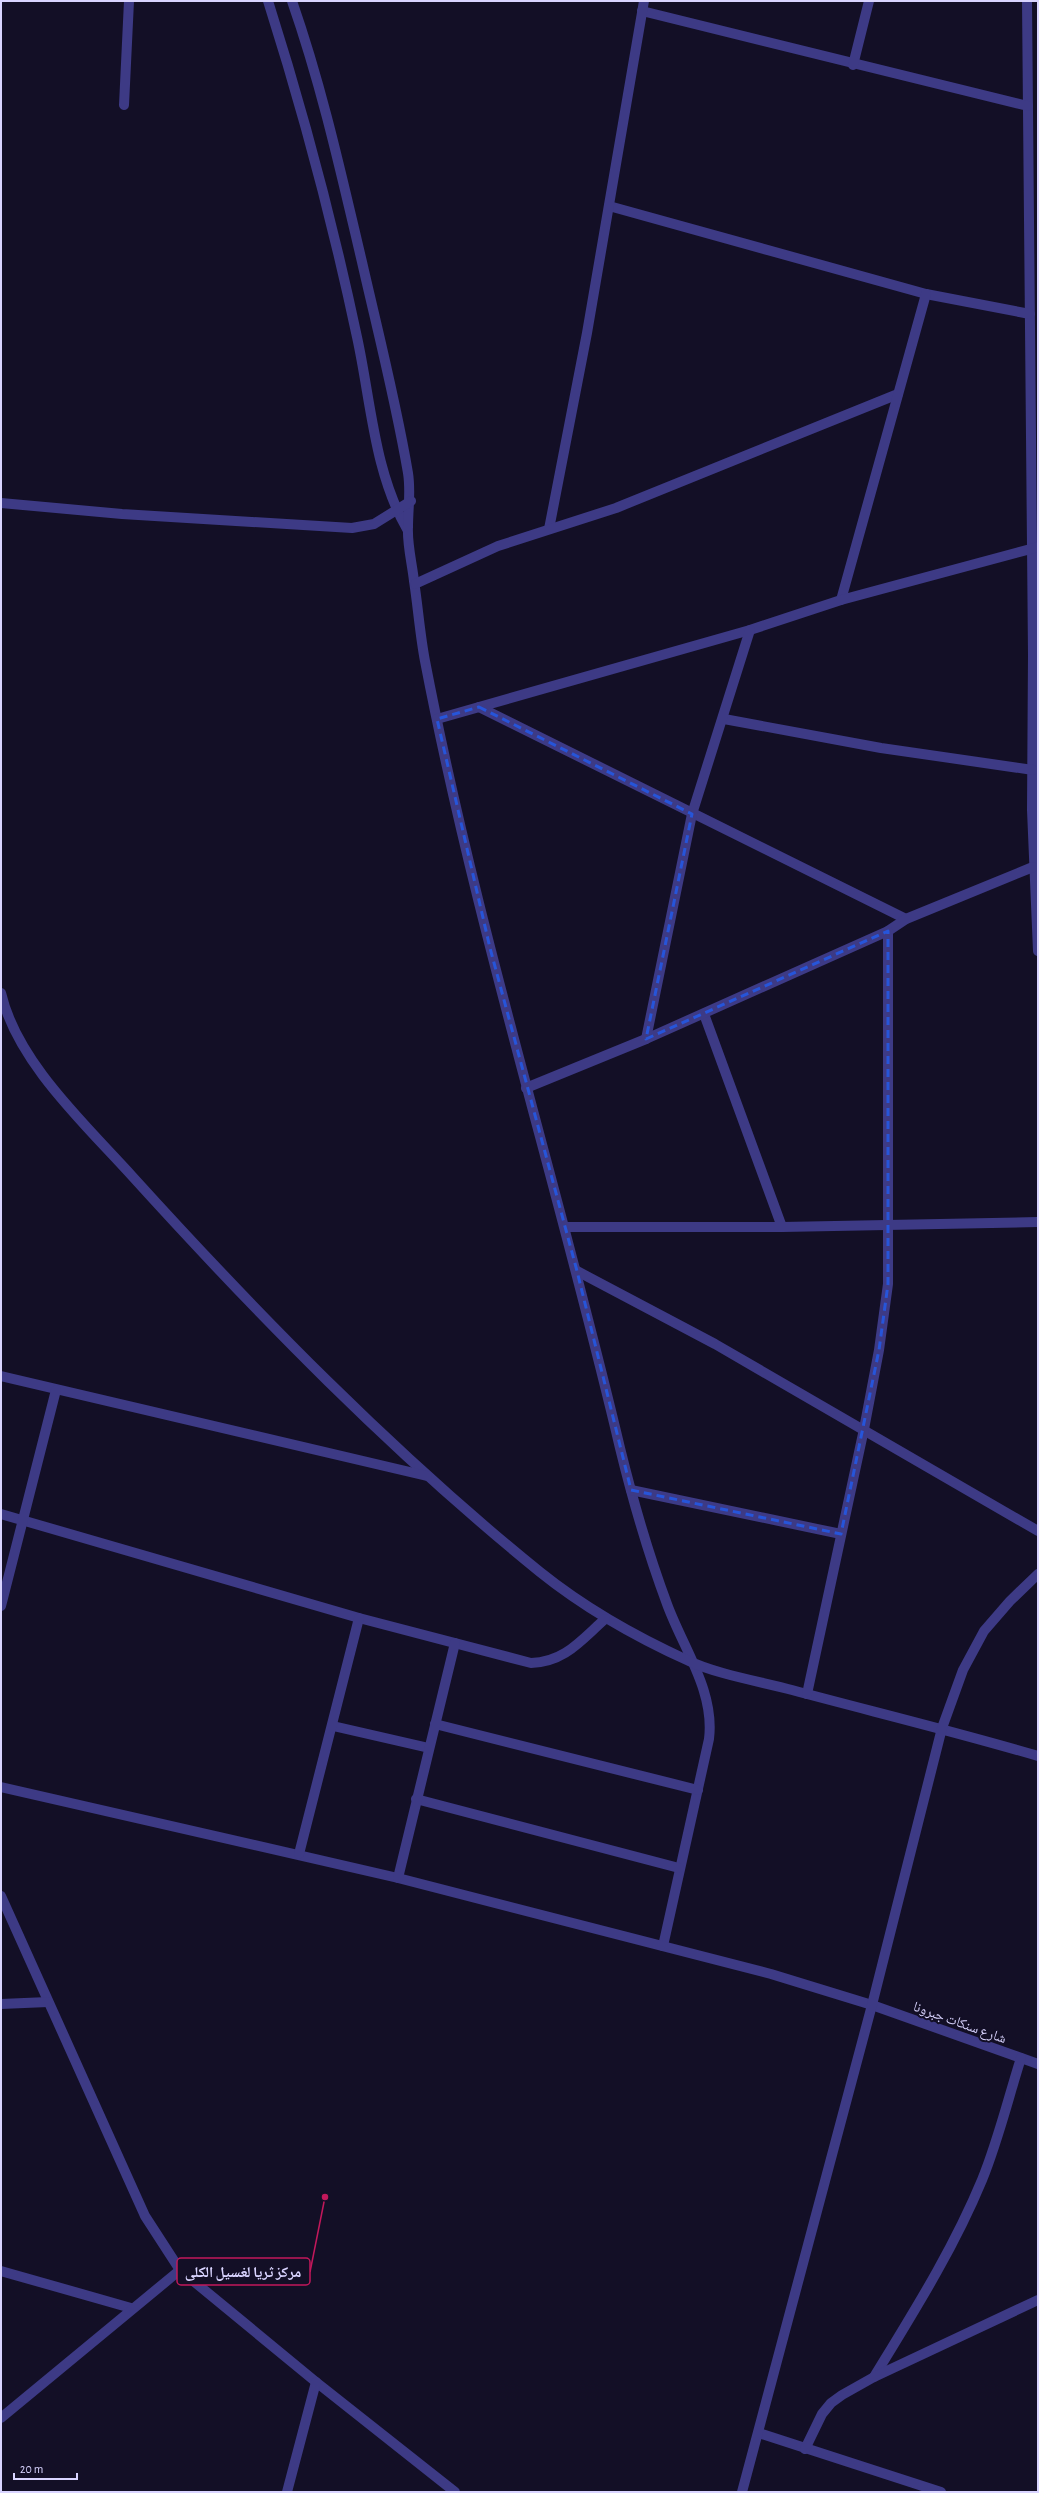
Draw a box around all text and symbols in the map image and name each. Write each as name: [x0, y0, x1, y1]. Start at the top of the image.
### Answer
street label: شارع سنكات جبرونا: [911, 2000, 1008, 2048]
callout: مركز ثريا لغسيل الكلى: [177, 2258, 310, 2285]
text: مركز ثريا لغسيل الكلى: [185, 2265, 301, 2281]
scale bar: [14, 2455, 77, 2481]
text: 20 m: [20, 2463, 43, 2475]

